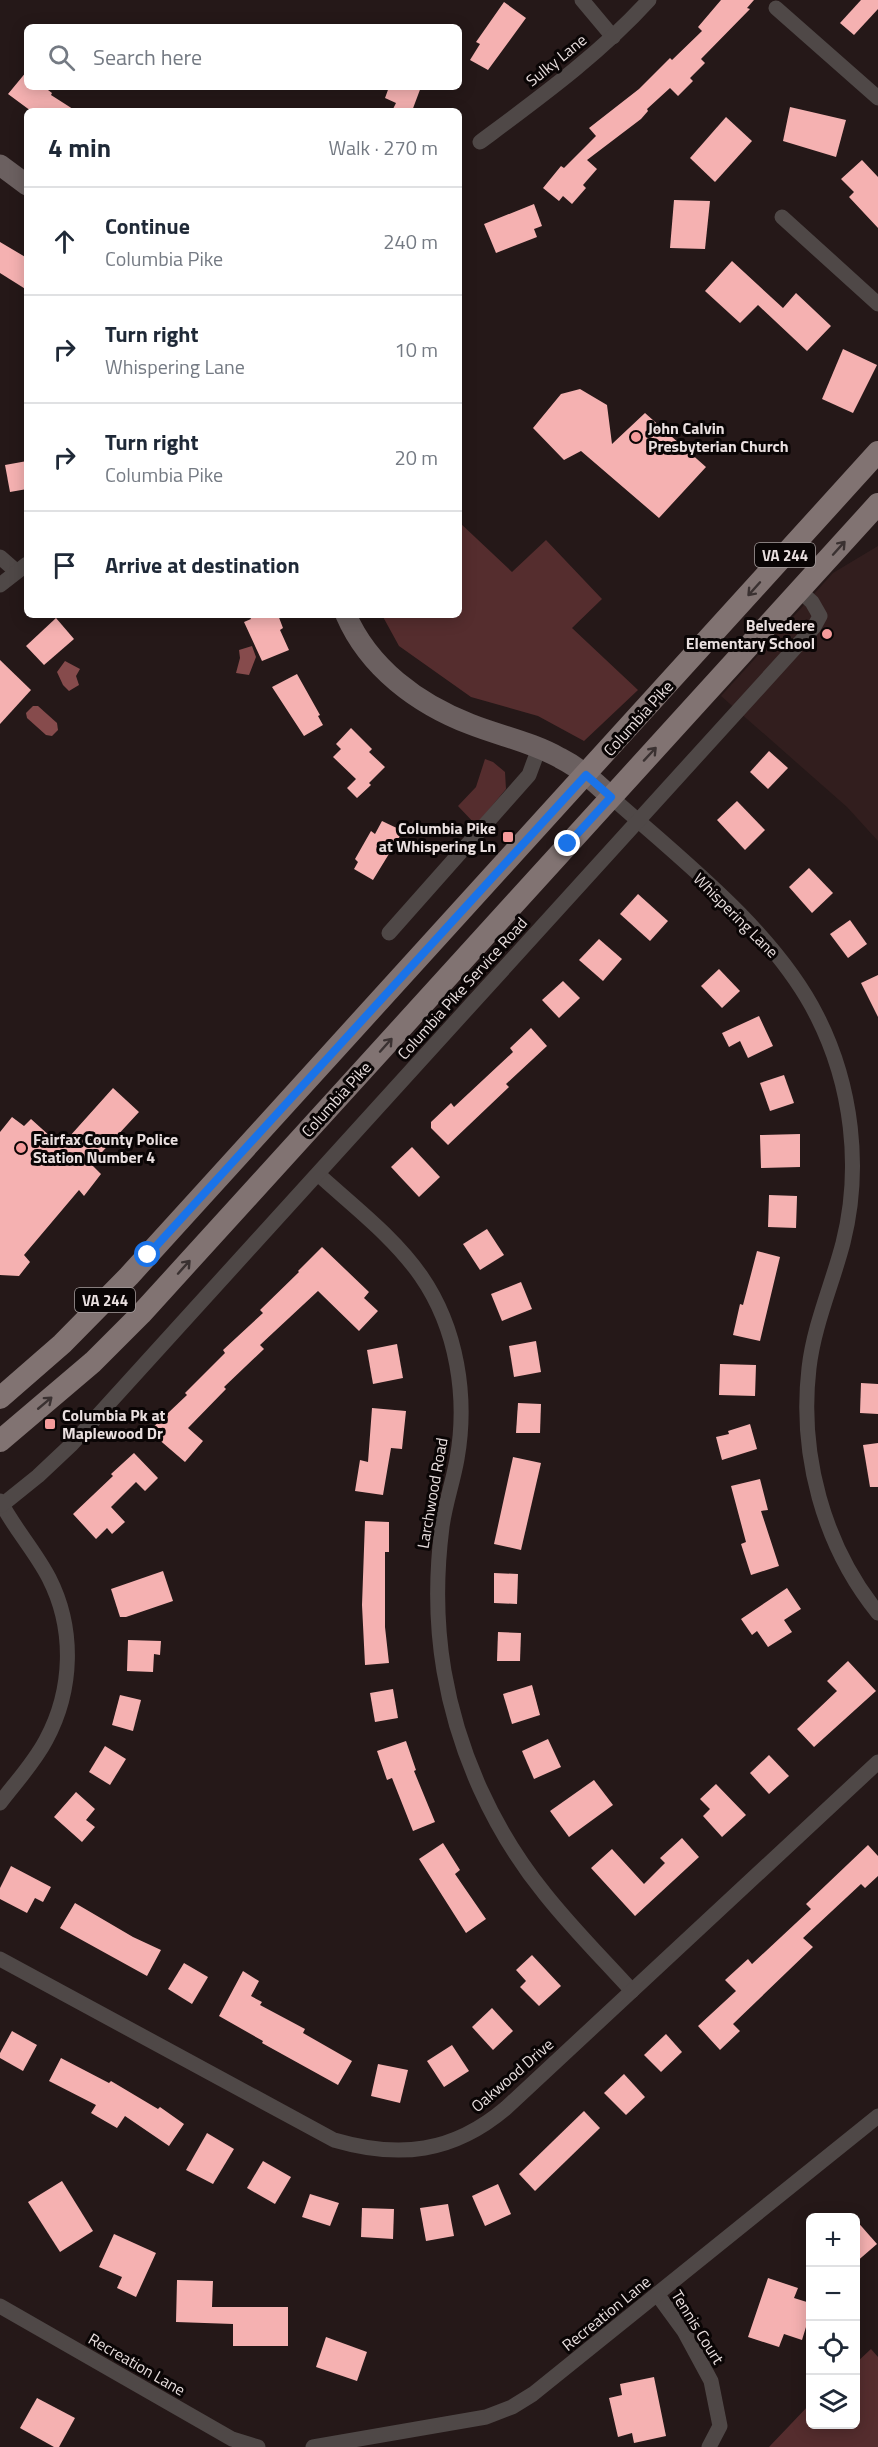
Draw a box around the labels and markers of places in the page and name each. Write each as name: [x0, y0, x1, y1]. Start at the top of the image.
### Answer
place label: John Calvin Presbyterian Church: [648, 416, 789, 458]
marker: John Calvin Presbyterian Church: [629, 430, 643, 444]
place label: Belvedere Elementary School: [686, 613, 815, 655]
marker: Belvedere Elementary School: [820, 627, 834, 641]
place label: Columbia Pike at Whispering Ln: [379, 816, 496, 858]
marker: Columbia Pike at Whispering Ln: [501, 830, 515, 844]
place label: Fairfax County Police Station Number 4: [33, 1127, 178, 1169]
marker: Fairfax County Police Station Number 4: [14, 1141, 28, 1155]
place label: Columbia Pk at Maplewood Dr: [62, 1403, 166, 1445]
marker: Columbia Pk at Maplewood Dr: [43, 1417, 57, 1431]

